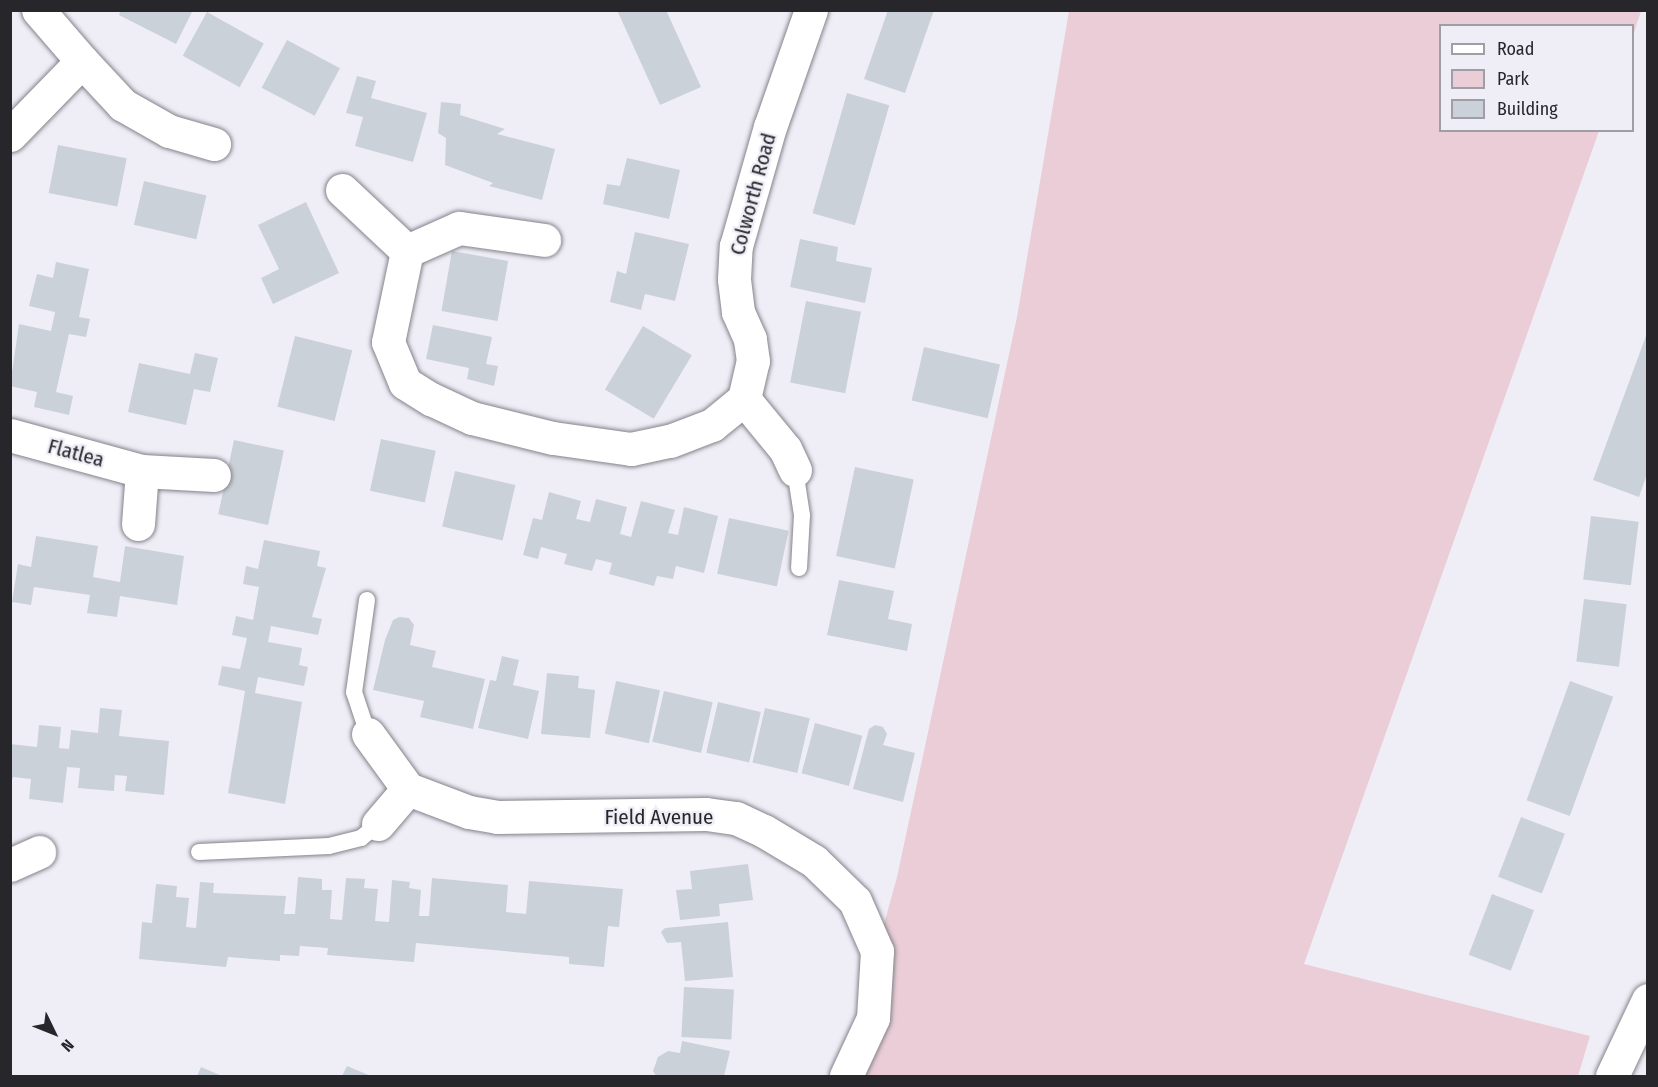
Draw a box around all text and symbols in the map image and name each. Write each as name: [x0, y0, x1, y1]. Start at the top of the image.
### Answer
legend: [1439, 24, 1634, 132]
text: Road: [1497, 38, 1534, 60]
text: Park: [1497, 68, 1529, 90]
text: Building: [1497, 98, 1558, 120]
street label: Colworth Road: [725, 130, 781, 258]
street label: Flatlea: [45, 433, 107, 473]
street label: Field Avenue: [605, 804, 713, 830]
north arrow: [24, 1003, 84, 1063]
text: N: [57, 1036, 78, 1056]

